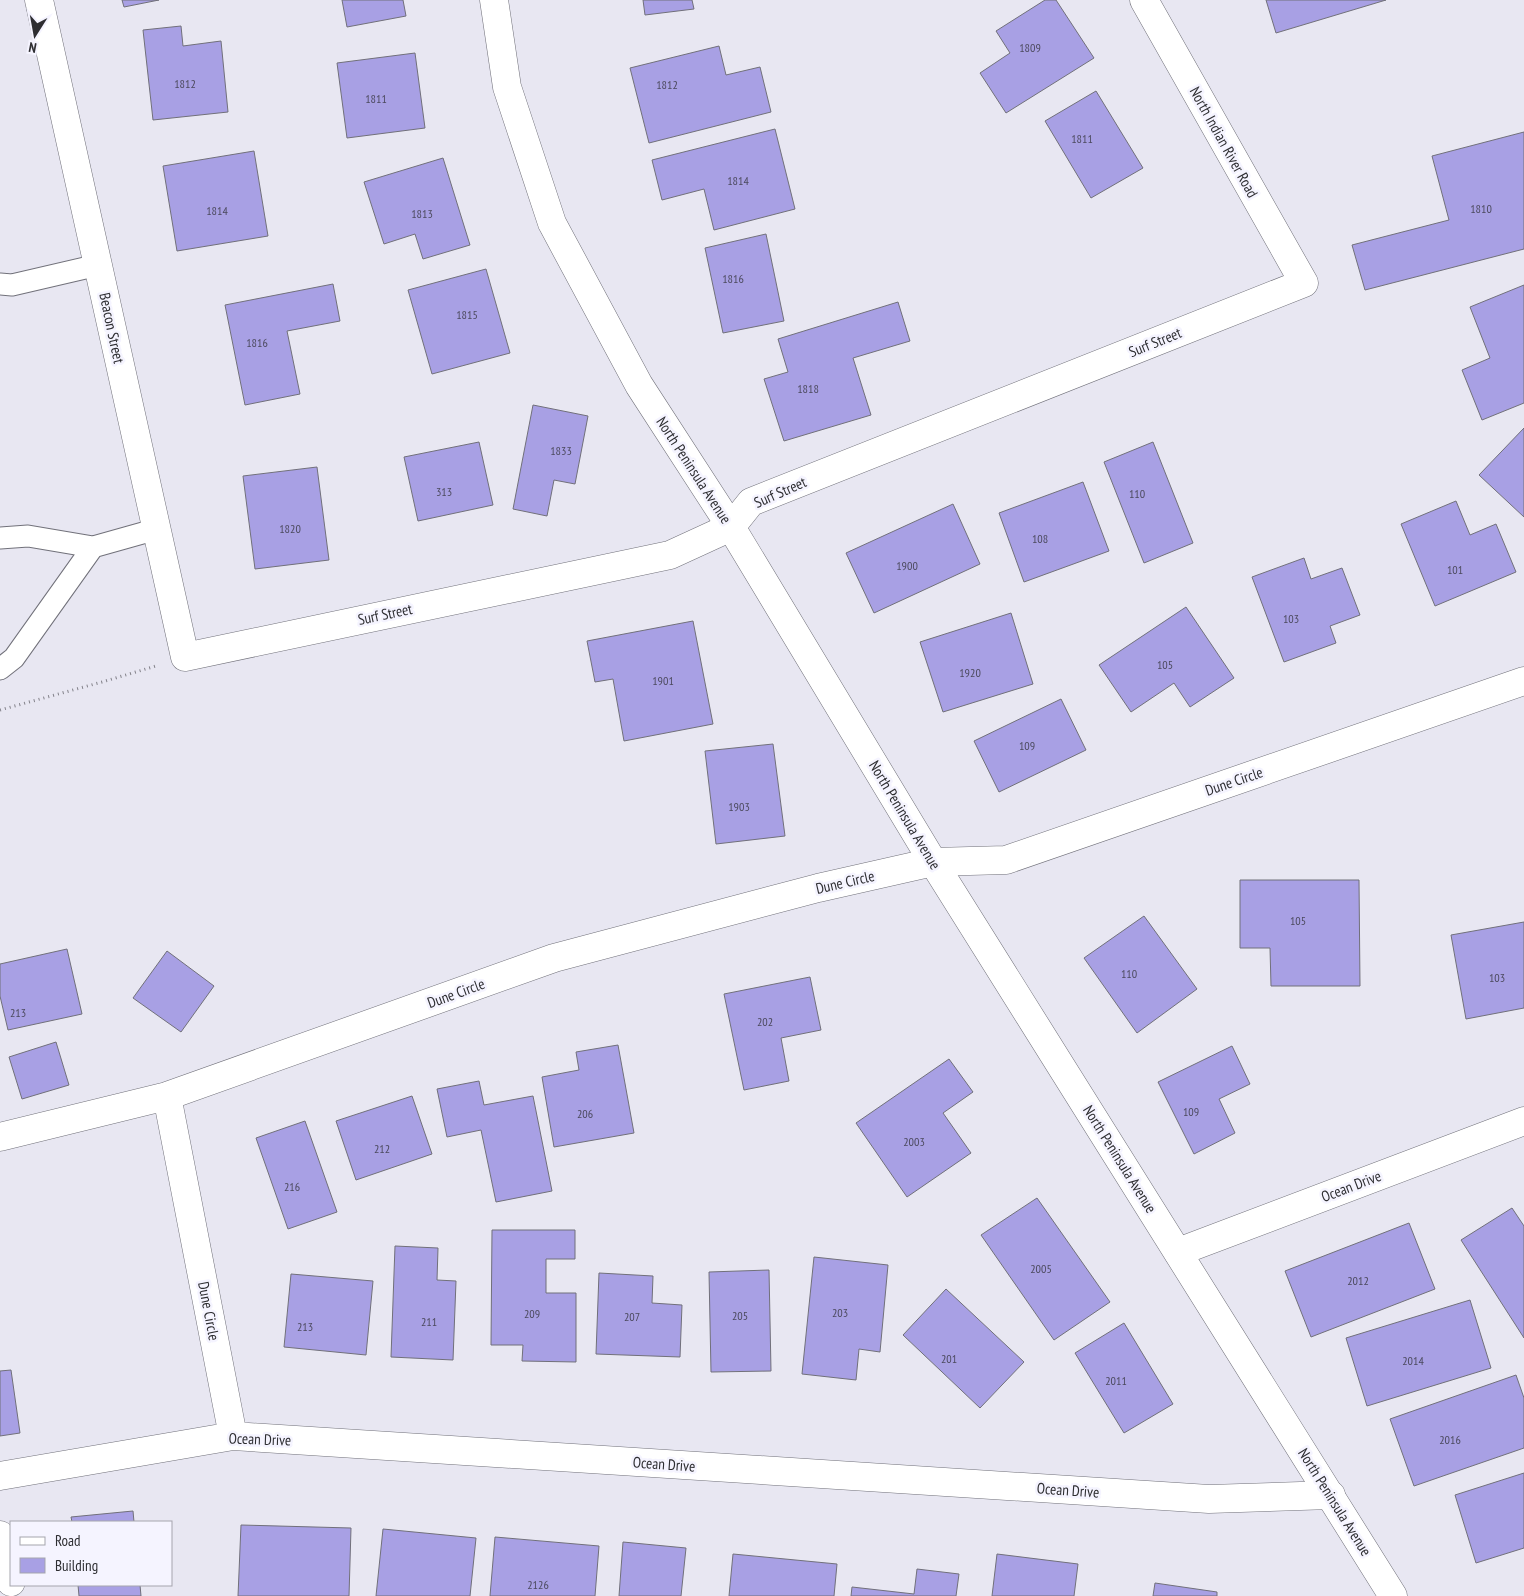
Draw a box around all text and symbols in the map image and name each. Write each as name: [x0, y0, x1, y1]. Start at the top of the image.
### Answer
north arrow: [10, 10, 60, 60]
text: N: [27, 38, 38, 57]
house number: 1809: [1019, 40, 1041, 55]
house number: 1812: [174, 76, 196, 91]
house number: 1812: [656, 77, 678, 92]
street label: North Indian River Road: [1186, 83, 1262, 201]
house number: 1811: [365, 91, 387, 106]
house number: 1811: [1071, 131, 1093, 146]
house number: 1814: [727, 173, 749, 188]
house number: 1810: [1470, 201, 1492, 216]
house number: 1814: [206, 203, 228, 218]
house number: 1813: [411, 206, 433, 221]
house number: 1816: [722, 271, 744, 286]
street label: Beacon Street: [95, 291, 129, 365]
house number: 1815: [456, 307, 478, 322]
street label: Surf Street: [1126, 323, 1184, 361]
house number: 1816: [246, 335, 268, 350]
house number: 1818: [797, 381, 819, 396]
street label: North Peninsula Avenue: [652, 413, 736, 527]
house number: 1833: [550, 443, 572, 458]
street label: Surf Street: [751, 472, 809, 512]
house number: 313: [436, 484, 452, 499]
house number: 110: [1129, 486, 1145, 501]
house number: 1820: [279, 521, 301, 536]
house number: 108: [1032, 531, 1048, 546]
house number: 1900: [896, 558, 918, 573]
house number: 101: [1447, 562, 1463, 577]
street label: Surf Street: [356, 599, 414, 629]
house number: 103: [1283, 611, 1299, 626]
house number: 105: [1157, 657, 1173, 672]
house number: 1920: [959, 665, 981, 680]
house number: 1901: [652, 673, 674, 688]
house number: 109: [1019, 738, 1035, 753]
street label: North Peninsula Avenue: [865, 757, 945, 873]
street label: Dune Circle: [1203, 762, 1265, 800]
house number: 1903: [728, 799, 750, 814]
street label: Dune Circle: [814, 866, 876, 898]
house number: 105: [1290, 913, 1306, 928]
house number: 110: [1121, 966, 1137, 981]
house number: 103: [1489, 970, 1505, 985]
street label: Dune Circle: [425, 974, 487, 1012]
house number: 213: [10, 1005, 26, 1020]
house number: 202: [757, 1014, 773, 1029]
street label: North Peninsula Avenue: [1079, 1102, 1161, 1216]
house number: 109: [1183, 1104, 1199, 1119]
house number: 206: [577, 1106, 593, 1121]
house number: 2003: [903, 1134, 925, 1149]
house number: 212: [374, 1141, 390, 1156]
street label: Ocean Drive: [1318, 1166, 1384, 1206]
house number: 216: [284, 1179, 300, 1194]
house number: 2005: [1030, 1261, 1052, 1276]
house number: 2012: [1347, 1273, 1369, 1288]
street label: Dune Circle: [194, 1280, 224, 1342]
house number: 203: [832, 1305, 848, 1320]
house number: 209: [524, 1306, 540, 1321]
house number: 205: [732, 1308, 748, 1323]
house number: 207: [624, 1309, 640, 1324]
house number: 211: [421, 1314, 437, 1329]
house number: 213: [297, 1319, 313, 1334]
house number: 201: [941, 1351, 957, 1366]
house number: 2014: [1402, 1353, 1424, 1368]
house number: 2011: [1105, 1373, 1127, 1388]
street label: Ocean Drive: [228, 1428, 292, 1450]
house number: 2016: [1439, 1432, 1461, 1447]
street label: North Peninsula Avenue: [1294, 1445, 1376, 1559]
street label: Ocean Drive: [632, 1452, 696, 1476]
street label: Ocean Drive: [1036, 1478, 1100, 1502]
legend: [10, 1521, 172, 1586]
text: Road: [55, 1531, 81, 1550]
text: Building: [55, 1556, 98, 1575]
house number: 2126: [527, 1577, 549, 1592]

